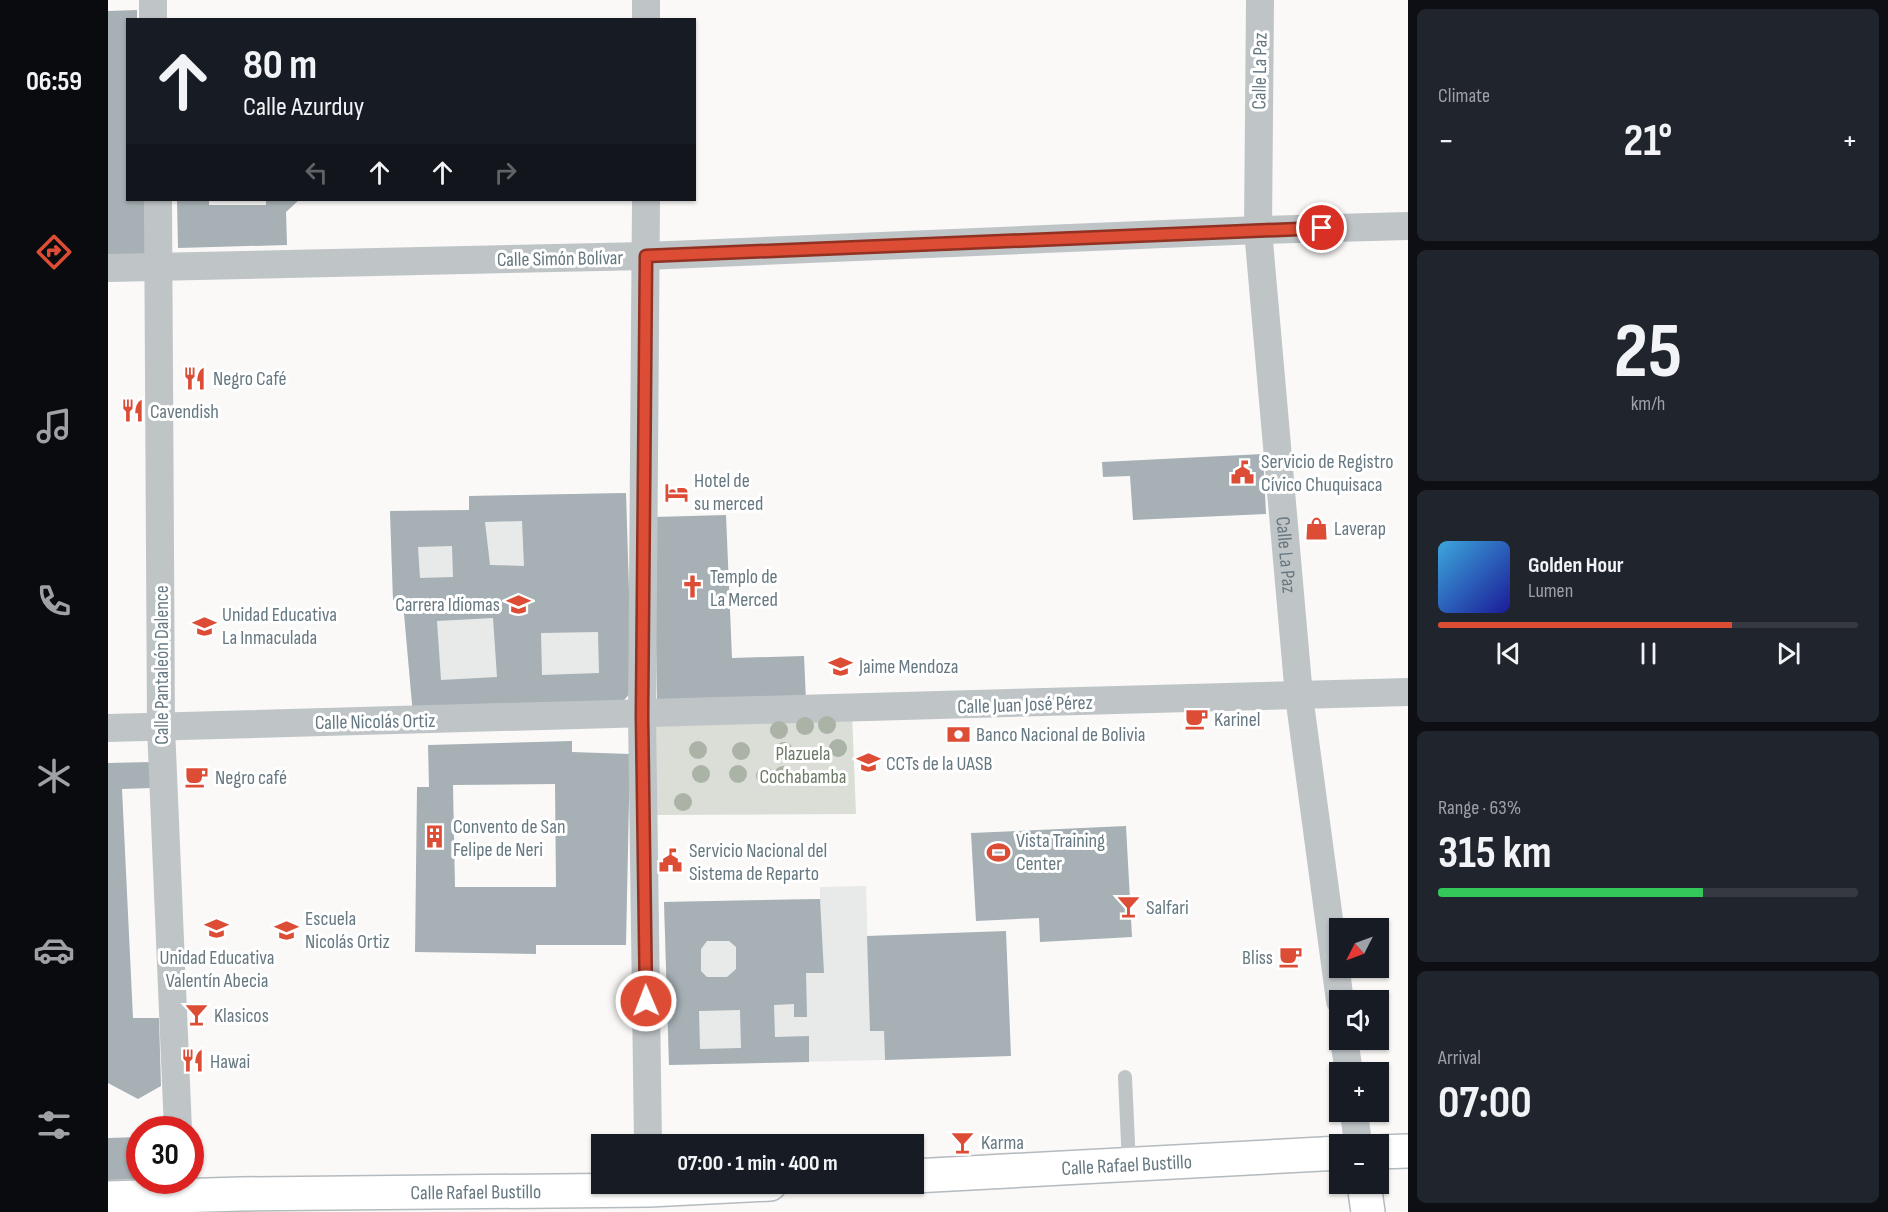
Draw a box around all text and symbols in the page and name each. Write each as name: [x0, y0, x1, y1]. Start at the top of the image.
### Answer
street label: Calle La Paz: [1247, 32, 1273, 110]
text: 80 m: [243, 40, 317, 91]
icon: ahead: [144, 42, 222, 120]
text: 06:59: [26, 66, 82, 98]
text: Climate: [1438, 84, 1490, 108]
text: Calle Azurduy: [243, 91, 364, 123]
text: 21°: [1624, 114, 1672, 169]
text: −: [1438, 121, 1454, 161]
text: +: [1842, 121, 1858, 161]
icon: left: [300, 156, 333, 189]
icon: ahead: [363, 156, 396, 189]
icon: ahead: [426, 156, 459, 189]
icon: right: [489, 156, 522, 189]
pin: [1296, 202, 1347, 253]
icon: arrive: [1305, 211, 1338, 244]
icon: directions: [33, 231, 75, 273]
street label: Calle Simón Bolívar: [497, 246, 624, 272]
text: 25: [1614, 306, 1682, 399]
restaurant icon: Negro Café: [182, 365, 208, 391]
place label: Negro Café: [213, 367, 287, 391]
text: km/h: [1631, 392, 1665, 416]
restaurant icon: Cavendish: [119, 398, 145, 424]
place label: Cavendish: [150, 400, 219, 424]
icon: music: [33, 405, 75, 447]
place label: Servicio de Registro Cívico Chuquisaca: [1261, 450, 1393, 497]
public building icon: Servicio de Registro Cívico Chuquisaca: [1230, 460, 1256, 486]
place label: Hotel de su merced: [694, 469, 763, 516]
hotel icon: Hotel de su merced: [663, 479, 689, 505]
street label: Calle La Paz: [1270, 515, 1301, 594]
shop icon: Laverap: [1303, 515, 1329, 541]
place label: Laverap: [1334, 517, 1386, 541]
text: Golden Hour: [1528, 552, 1624, 579]
place label: Templo de La Merced: [710, 565, 778, 612]
church icon: Templo de La Merced: [679, 574, 705, 600]
text: Lumen: [1528, 579, 1573, 603]
icon: phone: [33, 580, 75, 622]
street label: Calle Pantaleón Dalence: [150, 585, 174, 745]
school or university icon: Carrera Idiomas: [505, 591, 531, 617]
place label: Carrera Idiomas: [395, 593, 500, 617]
place label: Unidad Educativa La Inmaculada: [222, 603, 337, 650]
school or university icon: Unidad Educativa La Inmaculada: [191, 613, 217, 639]
icon: previous: [1492, 637, 1525, 670]
icon: pause: [1632, 637, 1665, 670]
icon: next: [1772, 637, 1805, 670]
school or university icon: Jaime Mendoza: [828, 653, 854, 679]
place label: Jaime Mendoza: [858, 655, 958, 679]
street label: Calle Juan José Pérez: [957, 691, 1093, 719]
cafe icon: Karinel: [1183, 706, 1209, 732]
place label: Karinel: [1214, 708, 1260, 732]
street label: Calle Nicolás Ortiz: [315, 709, 435, 735]
bank icon: Banco Nacional de Bolivia: [945, 721, 971, 747]
place label: Banco Nacional de Bolivia: [976, 723, 1145, 747]
park label: Plazuela Cochabamba: [760, 742, 846, 789]
school or university icon: CCTs de la UASB: [855, 750, 881, 776]
place label: CCTs de la UASB: [886, 752, 992, 776]
icon: climate: [33, 755, 75, 797]
cafe icon: Negro café: [184, 764, 210, 790]
place label: Negro café: [215, 766, 287, 790]
text: Range · 63%: [1438, 796, 1521, 820]
place label: Convento de San Felipe de Neri: [453, 815, 565, 862]
building icon: Convento de San Felipe de Neri: [422, 824, 448, 850]
text: 315 km: [1438, 826, 1552, 881]
place label: Vista Training Center: [1016, 829, 1105, 876]
place label: Servicio Nacional del Sistema de Reparto: [689, 839, 827, 886]
sports icon: Vista Training Center: [985, 839, 1011, 865]
public building icon: Servicio Nacional del Sistema de Reparto: [658, 848, 684, 874]
bar icon: Salfari: [1115, 894, 1141, 920]
place label: Salfari: [1146, 896, 1189, 920]
place label: Escuela Nicolás Ortiz: [305, 907, 390, 954]
school or university icon: Unidad Educativa Valentín Abecia: [204, 916, 230, 942]
school or university icon: Escuela Nicolás Ortiz: [274, 917, 300, 943]
north arrow: [1329, 918, 1389, 978]
map controls: [1329, 918, 1389, 1194]
icon: car: [33, 929, 75, 971]
cafe icon: Bliss: [1278, 944, 1304, 970]
place label: Unidad Educativa Valentín Abecia: [160, 946, 274, 993]
place label: Bliss: [1242, 946, 1273, 970]
position arrow: [614, 969, 678, 1033]
button: sound: [1329, 990, 1389, 1050]
bar icon: Klasicos: [183, 1002, 209, 1028]
place label: Klasicos: [214, 1004, 269, 1028]
text: Arrival: [1438, 1046, 1481, 1070]
restaurant icon: Hawai: [179, 1048, 205, 1074]
place label: Hawai: [210, 1050, 250, 1074]
button: +: [1329, 1062, 1389, 1122]
text: 07:00: [1438, 1076, 1532, 1131]
icon: filters: [33, 1104, 75, 1146]
speed limit sign: 30: [126, 1116, 204, 1194]
bar icon: Karma: [950, 1129, 976, 1155]
place label: Karma: [981, 1131, 1024, 1155]
button: −: [1329, 1134, 1389, 1194]
text: 07:00 · 1 min · 400 m: [677, 1150, 838, 1177]
street label: Calle Rafael Bustillo: [1061, 1150, 1193, 1181]
street label: Calle Rafael Bustillo: [410, 1180, 541, 1205]

